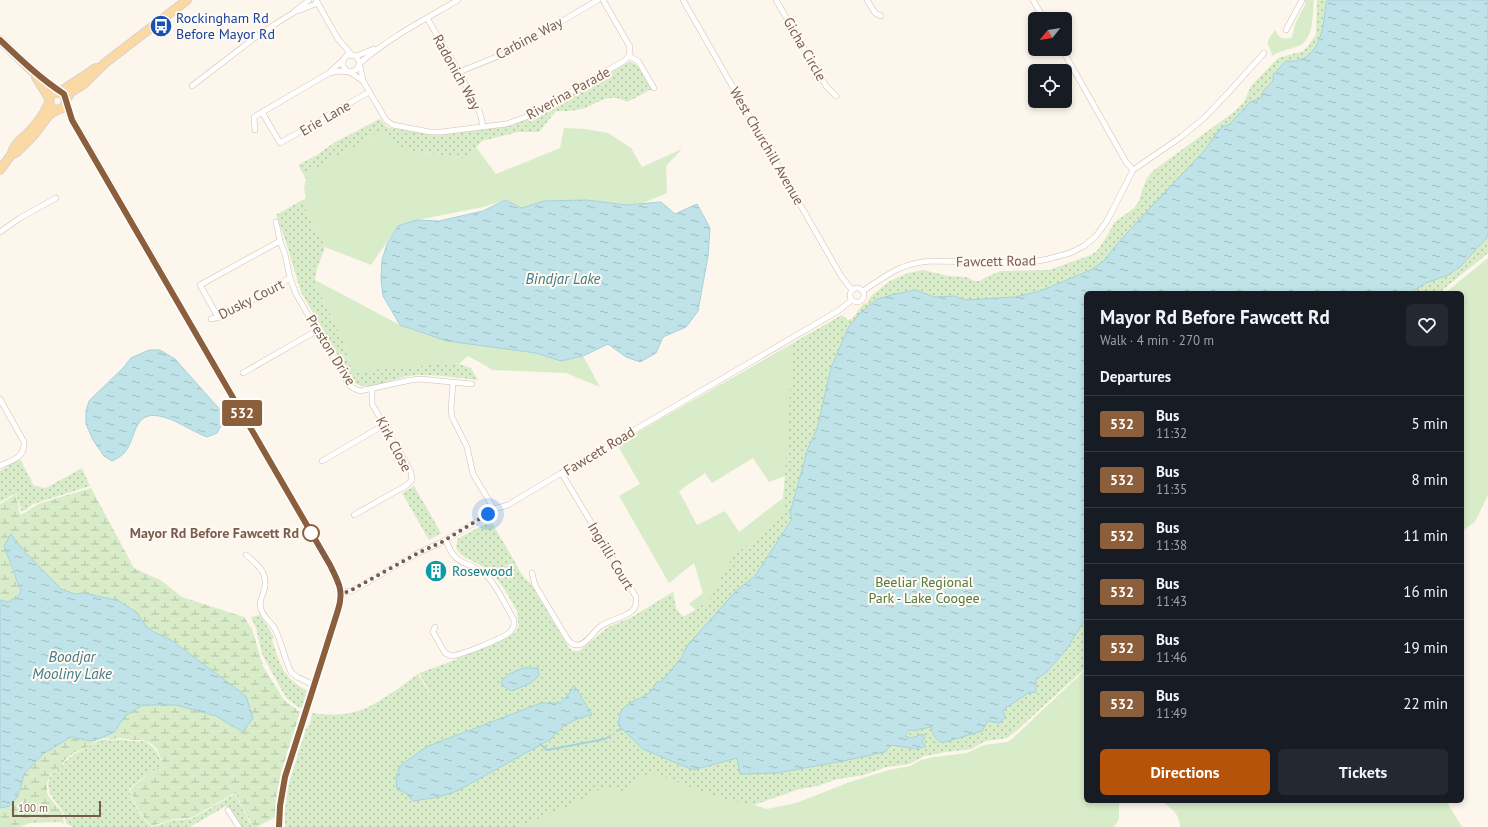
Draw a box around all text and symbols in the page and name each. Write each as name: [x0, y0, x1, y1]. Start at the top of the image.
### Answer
place label: Rockingham Rd Before Mayor Rd: [176, 9, 275, 43]
north arrow: [1028, 12, 1072, 56]
map controls: [1028, 12, 1072, 108]
bus stop icon: Rockingham Rd Before Mayor Rd: [148, 13, 174, 39]
street label: Carbine Way: [492, 13, 566, 63]
street label: Gicha Circle: [779, 14, 831, 84]
street label: Radonich Way: [429, 31, 485, 113]
street label: Riverina Parade: [523, 63, 613, 123]
button: locate: [1028, 64, 1072, 108]
street label: West Churchill Avenue: [726, 84, 808, 208]
street label: Erie Lane: [296, 96, 354, 140]
street label: Fawcett Road: [956, 251, 1036, 271]
water label: Bindjar Lake: [525, 269, 601, 288]
street label: Dusky Court: [215, 275, 287, 323]
button: heart: [1406, 304, 1448, 346]
text: Mayor Rd Before Fawcett Rd: [1100, 305, 1330, 329]
street label: Preston Drive: [302, 311, 360, 389]
text: Walk · 4 min · 270 m: [1100, 332, 1214, 349]
text: Departures: [1100, 367, 1171, 386]
line badge: 532: [219, 400, 265, 426]
text: 532: [230, 404, 254, 422]
text: Bus: [1156, 406, 1179, 425]
street label: Kirk Close: [372, 413, 416, 475]
text: 5 min: [1411, 414, 1448, 433]
text: 532: [1110, 415, 1134, 433]
street label: Fawcett Road: [560, 423, 638, 479]
text: 11:32: [1156, 425, 1187, 442]
text: Bus: [1156, 462, 1179, 481]
text: 8 min: [1411, 470, 1448, 489]
text: 532: [1110, 471, 1134, 489]
text: 11:35: [1156, 481, 1187, 498]
your location: [478, 504, 498, 524]
text: Bus: [1156, 518, 1179, 537]
street label: Ingrilli Court: [584, 519, 638, 593]
place label: Mayor Rd Before Fawcett Rd: [130, 524, 299, 542]
marker: Mayor Rd Before Fawcett Rd: [302, 524, 320, 542]
text: 11 min: [1403, 526, 1448, 545]
text: 532: [1110, 527, 1134, 545]
text: 11:38: [1156, 537, 1187, 554]
building icon: Rosewood: [423, 558, 449, 584]
place label: Rosewood: [452, 562, 513, 580]
park label: Beeliar Regional Park - Lake Coogee: [869, 573, 980, 607]
text: Bus: [1156, 574, 1179, 593]
text: 16 min: [1403, 582, 1448, 601]
text: 532: [1110, 583, 1134, 601]
text: 11:43: [1156, 593, 1187, 610]
text: Bus: [1156, 630, 1179, 649]
text: 19 min: [1403, 638, 1448, 657]
text: 532: [1110, 639, 1134, 657]
water label: Boodjar Mooliny Lake: [32, 647, 112, 683]
text: 11:46: [1156, 649, 1187, 666]
text: Bus: [1156, 686, 1179, 705]
text: 22 min: [1403, 694, 1448, 713]
text: 532: [1110, 695, 1134, 713]
text: 11:49: [1156, 705, 1187, 722]
button: Directions: [1100, 749, 1270, 795]
button: Tickets: [1278, 749, 1448, 795]
scale bar: [12, 799, 101, 818]
text: 100 m: [18, 801, 48, 815]

